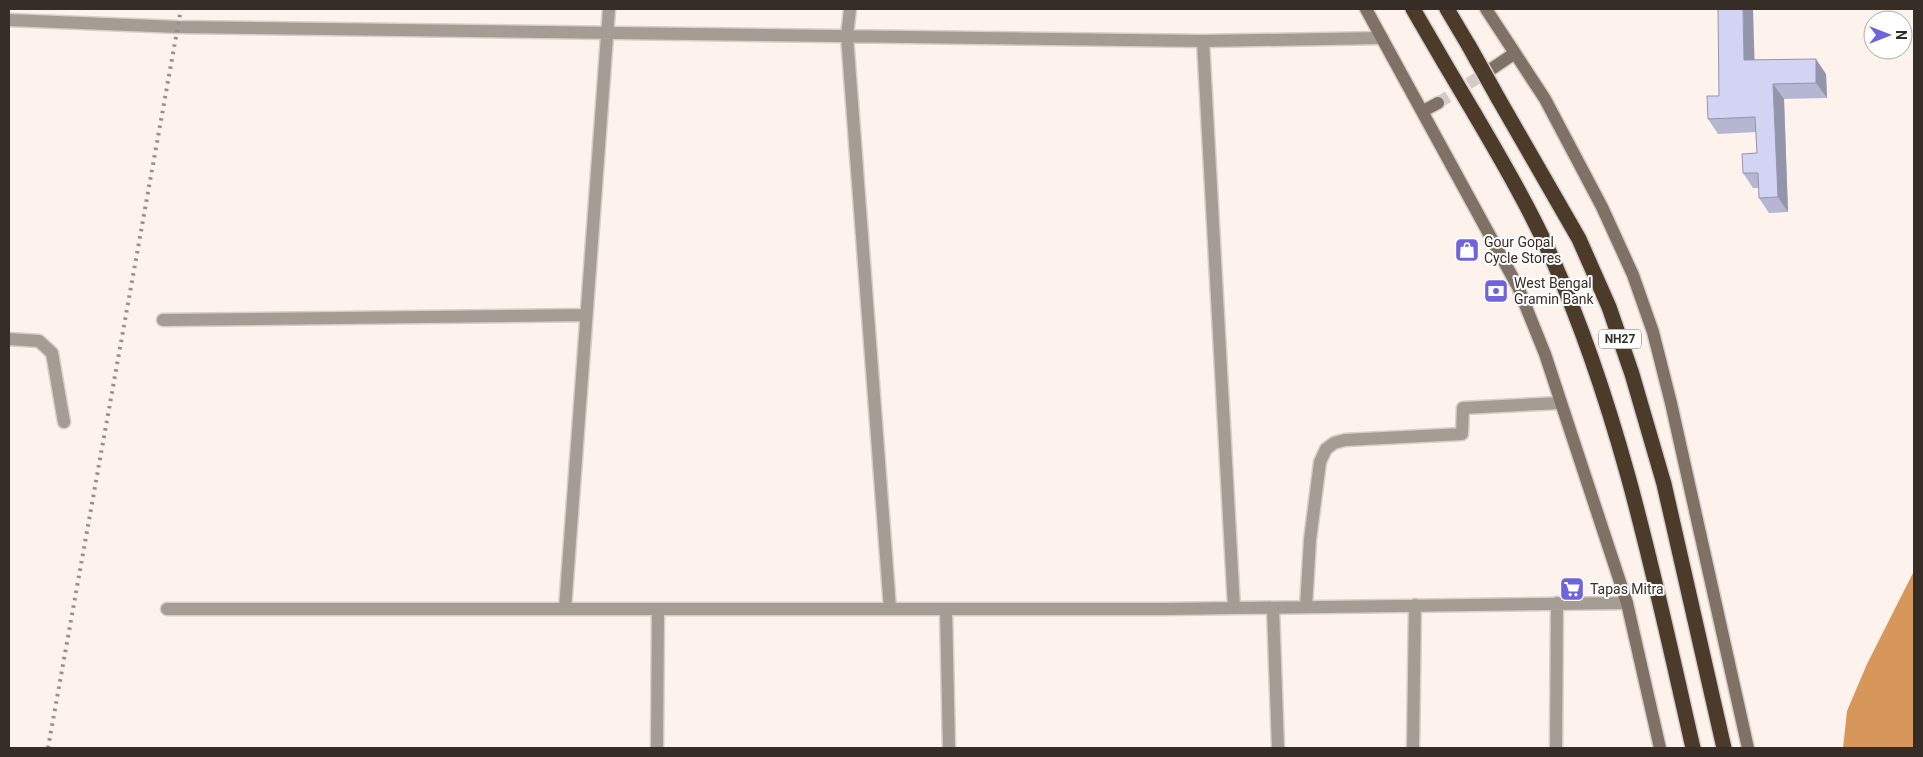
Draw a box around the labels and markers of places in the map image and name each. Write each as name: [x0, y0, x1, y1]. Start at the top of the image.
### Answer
place label: Gour Gopal Cycle Stores: [1484, 234, 1561, 266]
shop icon: Gour Gopal Cycle Stores: [1454, 237, 1480, 263]
place label: West Bengal Gramin Bank: [1514, 275, 1595, 307]
bank icon: West Bengal Gramin Bank: [1483, 278, 1509, 304]
supermarket icon: Tapas Mitra: [1559, 576, 1585, 602]
place label: Tapas Mitra: [1590, 581, 1664, 597]

